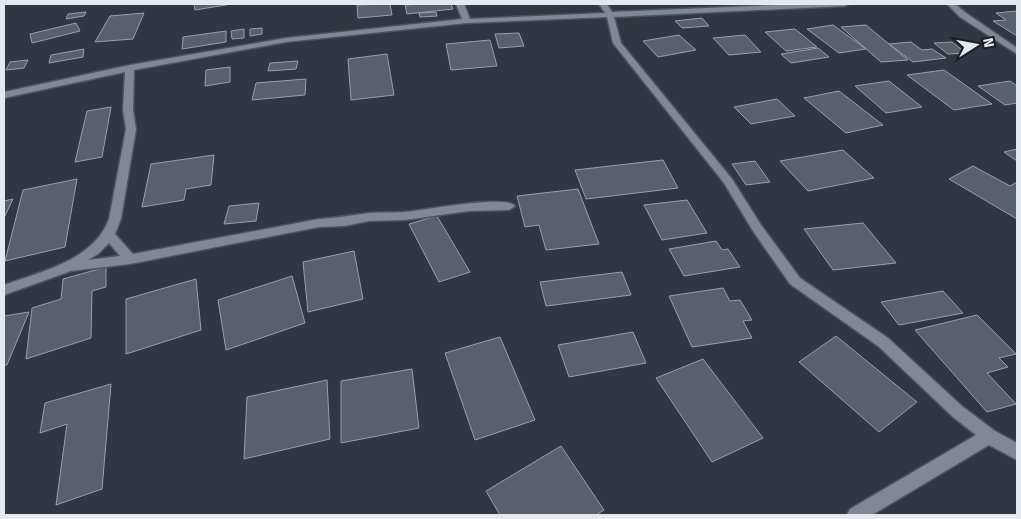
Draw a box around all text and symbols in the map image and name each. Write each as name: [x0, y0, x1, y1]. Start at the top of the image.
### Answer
north arrow: [951, 20, 1001, 70]
text: N: [979, 36, 998, 49]

